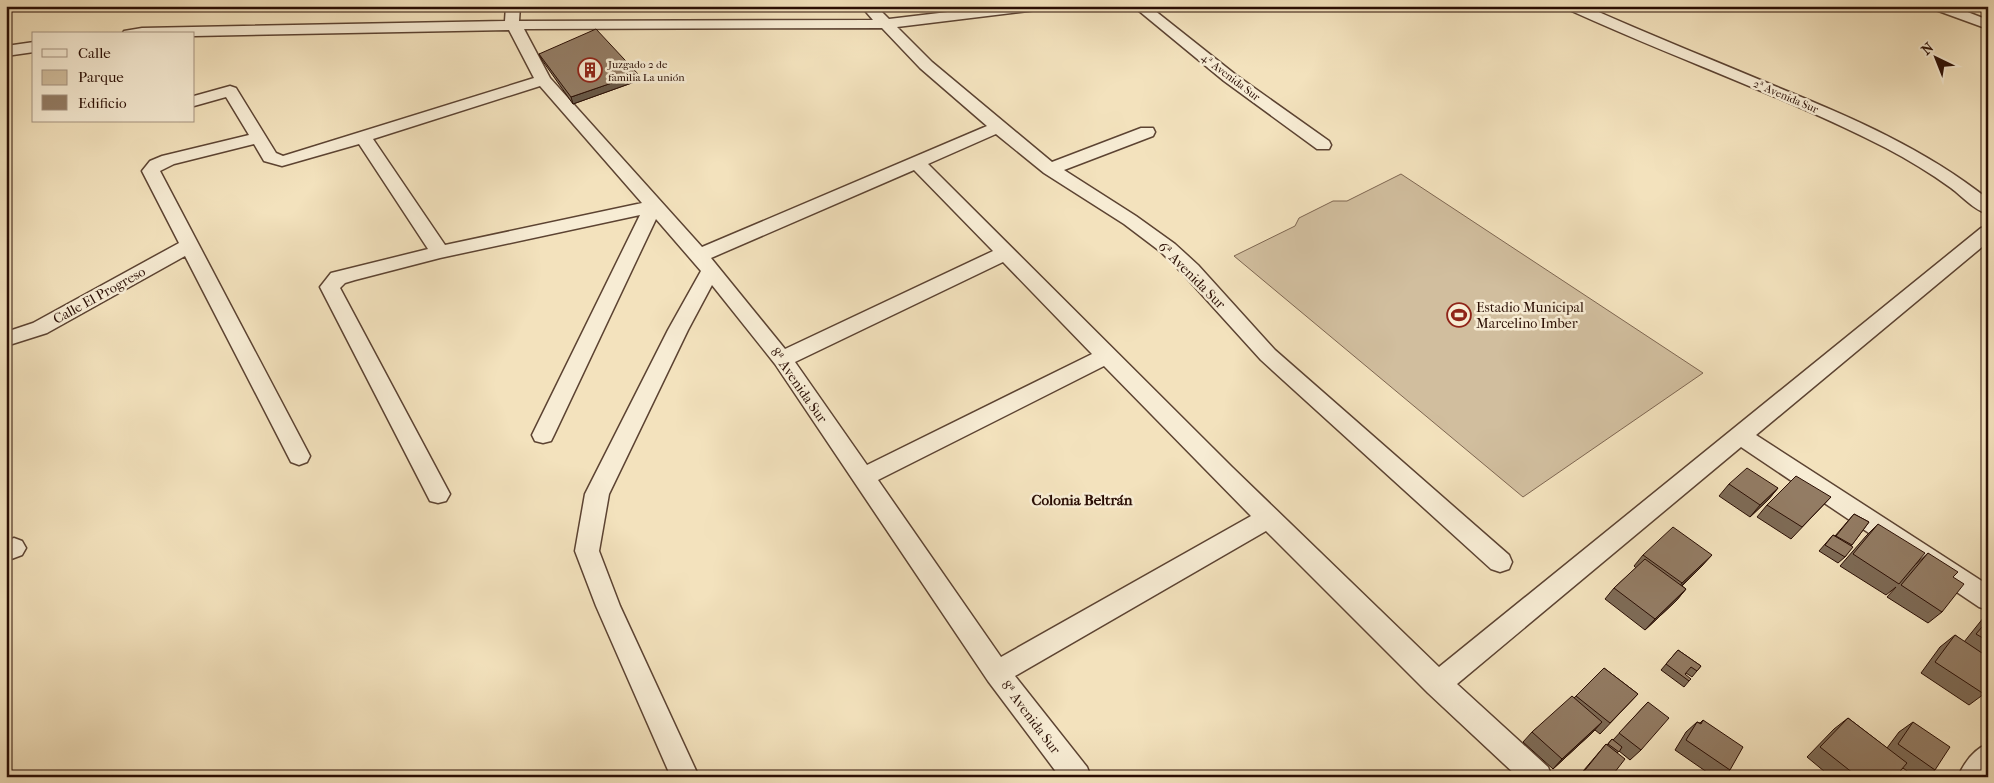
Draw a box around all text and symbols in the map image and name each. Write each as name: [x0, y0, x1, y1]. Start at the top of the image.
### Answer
legend: [32, 32, 195, 122]
north arrow: [1912, 32, 1962, 82]
text: N: [1918, 39, 1937, 59]
text: Calle: [78, 44, 111, 62]
street label: 4ª Avenida Sur: [1199, 51, 1263, 104]
building icon: Juzgado 2 de familia La unión: [577, 57, 603, 83]
place label: Juzgado 2 de familia La unión: [607, 58, 685, 84]
text: Parque: [78, 68, 124, 86]
street label: 2ª Avenida Sur: [1751, 77, 1820, 116]
text: Edificio: [78, 94, 127, 112]
street label: 6ª Avenida Sur: [1154, 238, 1229, 313]
street label: Calle El Progreso: [50, 263, 148, 328]
place label: Estadio Municipal Marcelino Imber: [1476, 299, 1584, 332]
sports icon: Estadio Municipal Marcelino Imber: [1446, 302, 1472, 328]
street label: 8ª Avenida Sur: [766, 344, 831, 426]
district label: Colonia Beltrán: [1032, 491, 1133, 509]
street label: 8ª Avenida Sur: [997, 677, 1064, 758]

